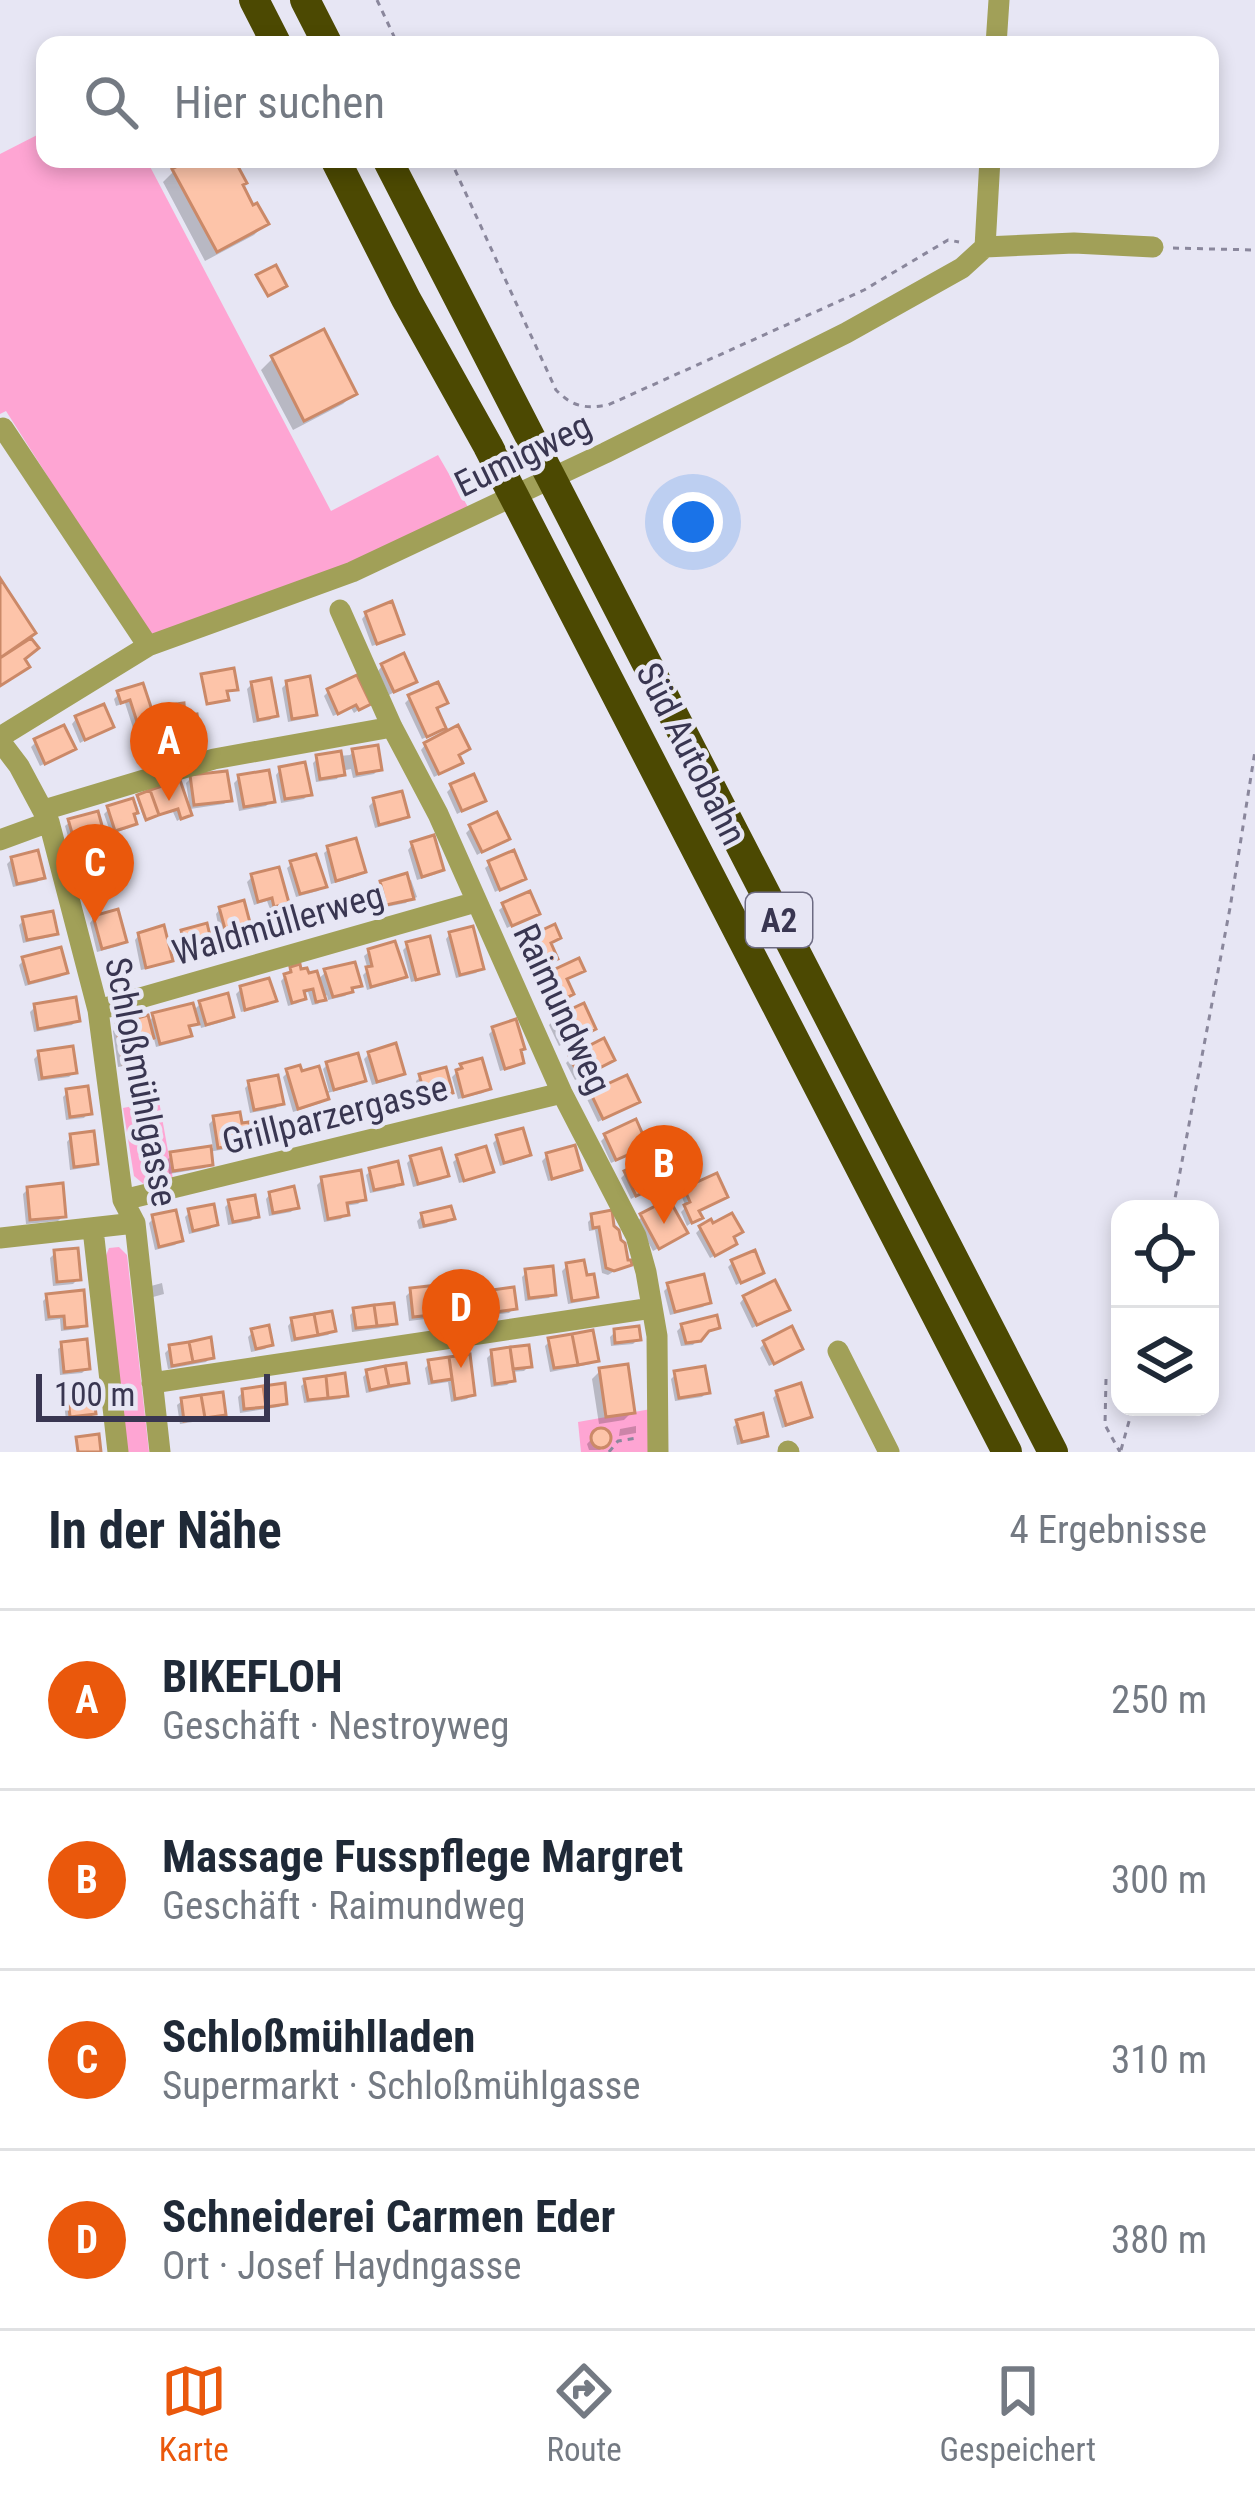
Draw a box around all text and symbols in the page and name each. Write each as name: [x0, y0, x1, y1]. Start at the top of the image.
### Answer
search box: [36, 36, 1219, 168]
icon: search: [78, 69, 144, 135]
text: Hier suchen: [174, 76, 385, 129]
street label: Eumigweg: [448, 404, 598, 506]
your location: [663, 492, 723, 552]
street label: Süd Autobahn: [627, 656, 755, 852]
pin: A: [130, 702, 208, 801]
pin: C: [56, 824, 134, 923]
street label: Waldmüllerweg: [168, 874, 388, 974]
road number: A2: [746, 893, 812, 947]
street label: Raimundweg: [504, 917, 620, 1101]
street label: Schloßmühlgasse: [96, 954, 186, 1210]
street label: Grillparzergasse: [218, 1067, 452, 1163]
pin: B: [625, 1125, 703, 1224]
map controls: [1111, 1200, 1219, 1416]
button: locate: [1111, 1200, 1219, 1308]
pin: D: [422, 1269, 500, 1368]
button: layers: [1111, 1308, 1219, 1416]
scale bar: [36, 1368, 270, 1421]
text: 100 m: [54, 1375, 135, 1414]
text: In der Nähe: [48, 1501, 282, 1560]
text: 4 Ergebnisse: [1009, 1507, 1207, 1553]
text: BIKEFLOH: [162, 1650, 343, 1703]
text: A: [75, 1677, 99, 1723]
text: 250 m: [1111, 1677, 1207, 1723]
text: Geschäft · Nestroyweg: [162, 1703, 510, 1749]
text: Massage Fusspflege Margret: [162, 1830, 683, 1883]
text: B: [76, 1857, 98, 1903]
text: 300 m: [1111, 1857, 1207, 1903]
text: Geschäft · Raimundweg: [162, 1883, 526, 1929]
text: Schloßmühlladen: [162, 2010, 475, 2063]
text: C: [76, 2037, 98, 2083]
text: 310 m: [1111, 2037, 1207, 2083]
text: Supermarkt · Schloßmühlgasse: [162, 2063, 641, 2109]
text: Schneiderei Carmen Eder: [162, 2190, 615, 2243]
text: D: [76, 2217, 98, 2263]
text: 380 m: [1111, 2217, 1207, 2263]
text: Ort · Josef Haydngasse: [162, 2243, 522, 2289]
tab: Karte: [159, 2358, 229, 2469]
tab: Route: [547, 2358, 622, 2469]
tab: Gespeichert: [940, 2358, 1096, 2469]

